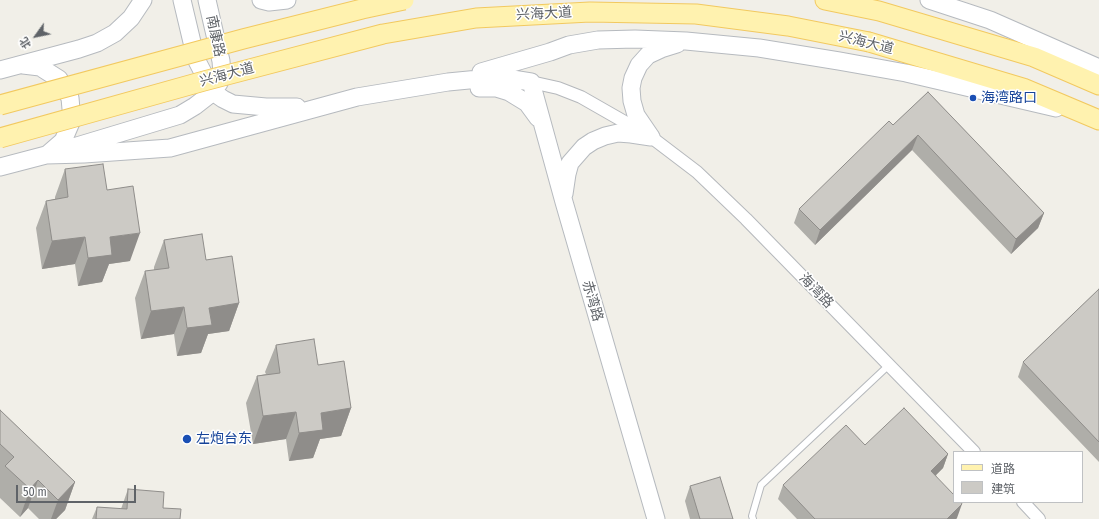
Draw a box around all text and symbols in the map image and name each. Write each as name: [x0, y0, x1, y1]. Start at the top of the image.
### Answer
street label: 兴海大道: [516, 4, 572, 24]
street label: 南康路: [202, 14, 228, 58]
north arrow: [16, 16, 56, 56]
street label: 兴海大道: [837, 28, 895, 58]
text: 北: [17, 35, 34, 51]
street label: 兴海大道: [198, 60, 256, 90]
place label: 海湾路口: [981, 90, 1037, 106]
marker: 海湾路口: [968, 93, 978, 103]
street label: 海湾路: [795, 270, 837, 312]
street label: 赤湾路: [578, 278, 606, 324]
place label: 左炮台东: [196, 431, 252, 447]
marker: 左炮台东: [181, 433, 193, 445]
legend: [953, 451, 1083, 503]
text: 道路: [991, 462, 1015, 476]
scale bar: [18, 477, 138, 503]
text: 建筑: [991, 482, 1015, 496]
text: 50 m: [23, 485, 47, 499]

